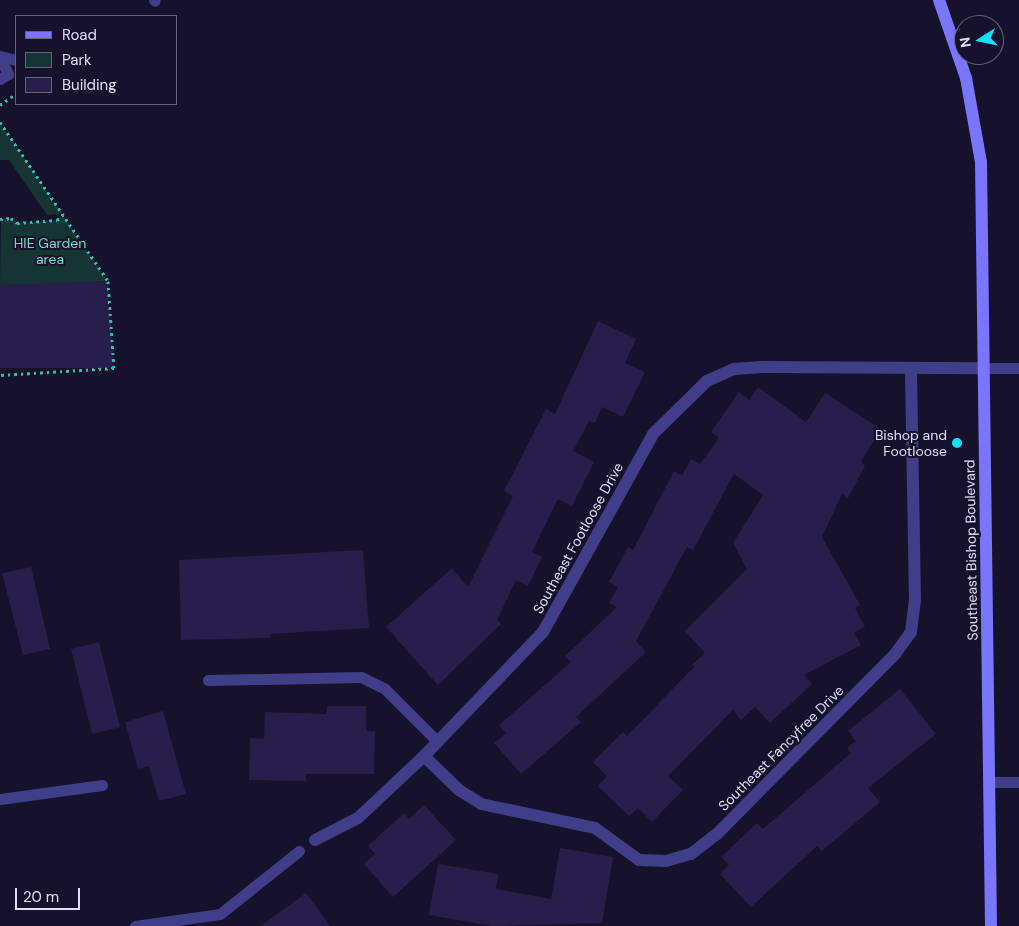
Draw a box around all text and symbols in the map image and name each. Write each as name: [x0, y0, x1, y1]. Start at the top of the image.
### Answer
legend: [15, 15, 178, 105]
north arrow: [954, 15, 1004, 65]
text: Road: [62, 25, 97, 45]
text: N: [955, 36, 975, 49]
text: Park: [62, 50, 92, 70]
text: Building: [62, 75, 117, 95]
park label: HIE Garden area: [14, 235, 86, 268]
place label: Bishop and Footloose: [875, 427, 947, 460]
marker: Bishop and Footloose: [951, 437, 963, 449]
street label: Southeast Bishop Boulevard: [961, 459, 981, 641]
street label: Southeast Footloose Drive: [529, 460, 627, 616]
street label: Southeast Fancyfree Drive: [715, 682, 847, 814]
scale bar: [18, 878, 82, 910]
text: 20 m: [23, 887, 59, 907]

